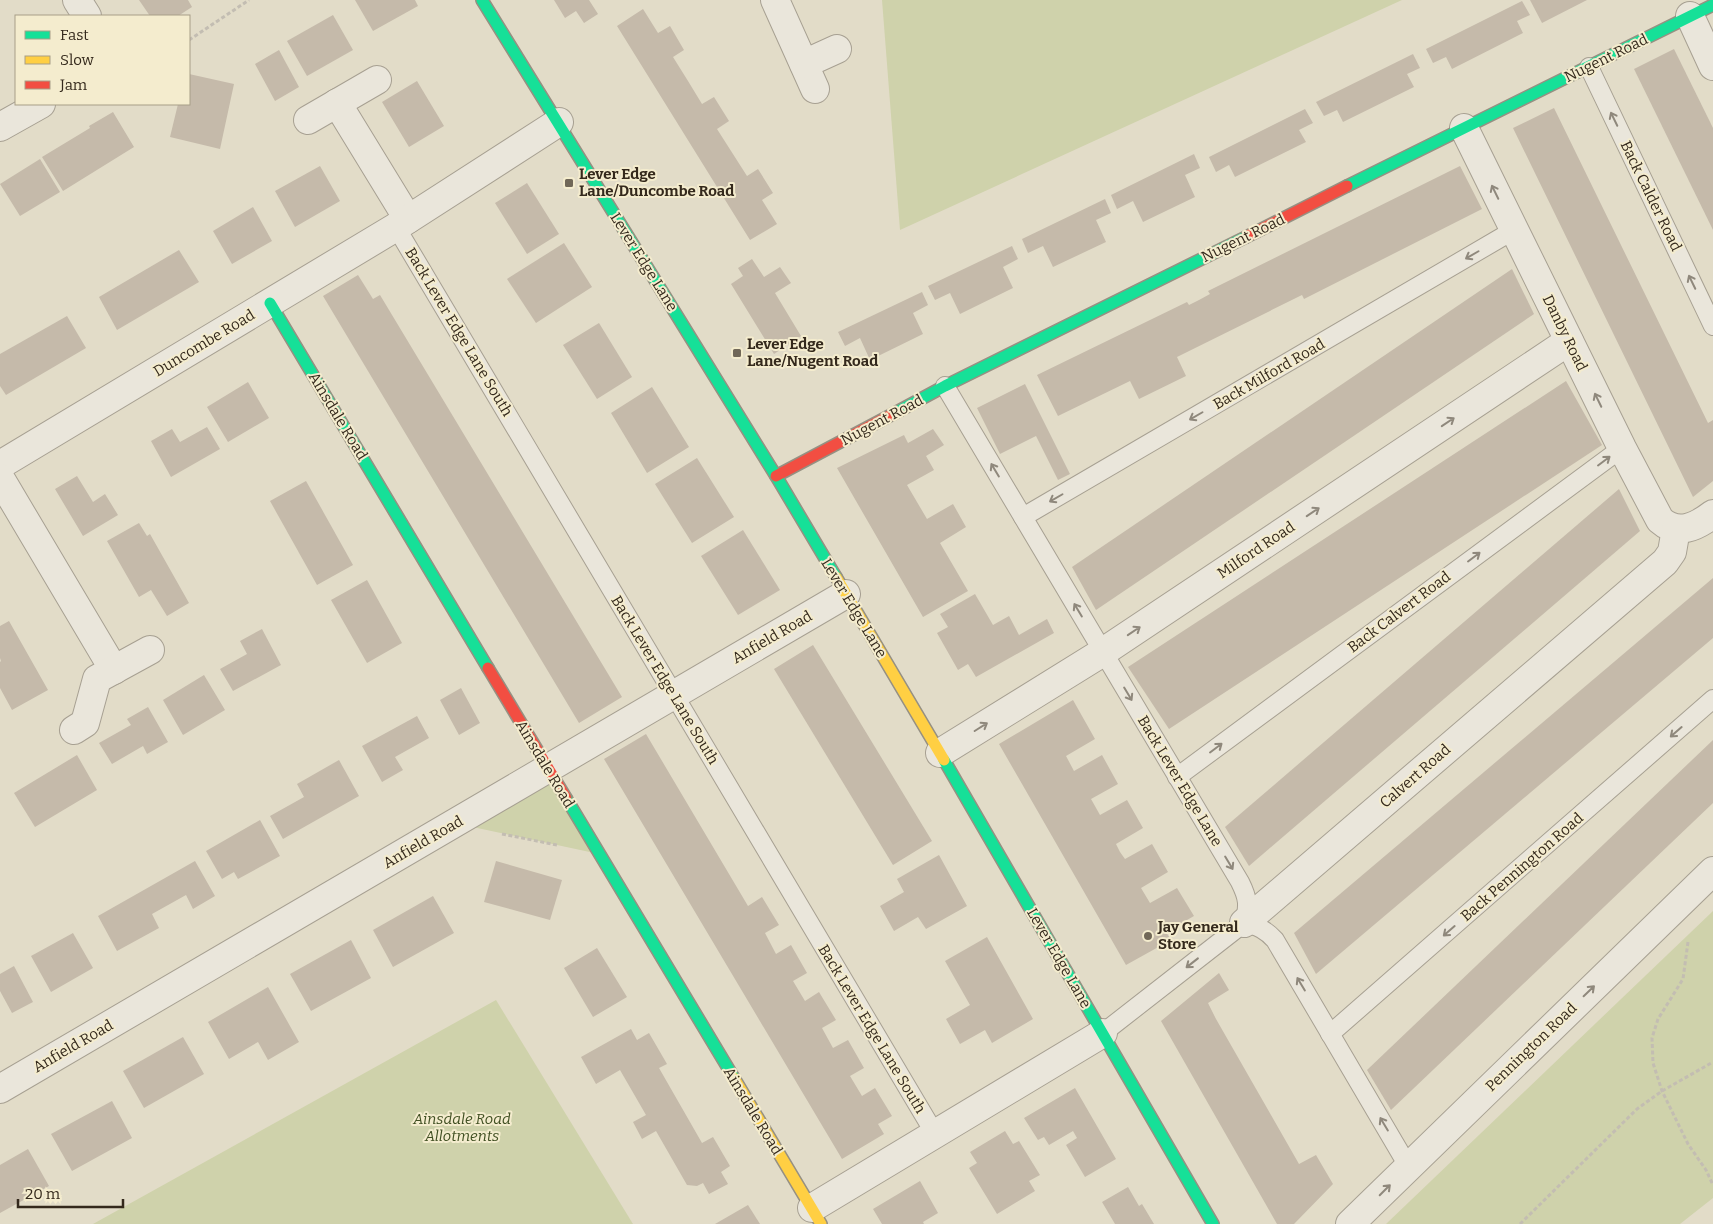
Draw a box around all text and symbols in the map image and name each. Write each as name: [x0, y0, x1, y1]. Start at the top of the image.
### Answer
legend: [15, 15, 190, 105]
text: Fast: [60, 26, 89, 44]
street label: Nugent Road: [1561, 30, 1651, 86]
text: Slow: [60, 51, 95, 69]
text: Jam: [59, 76, 88, 94]
one-way arrow: [1609, 112, 1618, 127]
street label: Back Calder Road: [1617, 138, 1686, 254]
place label: Lever Edge Lane/Duncombe Road: [579, 165, 734, 200]
marker: Lever Edge Lane/Duncombe Road: [563, 177, 575, 189]
one-way arrow: [1490, 185, 1499, 200]
street label: Lever Edge Lane: [606, 209, 682, 315]
street label: Nugent Road: [1198, 210, 1288, 266]
street label: Back Lever Edge Lane South: [401, 244, 517, 420]
one-way arrow: [1465, 250, 1480, 260]
one-way arrow: [1687, 274, 1697, 289]
street label: Danby Road: [1539, 292, 1591, 374]
street label: Duncombe Road: [150, 306, 258, 380]
place label: Lever Edge Lane/Nugent Road: [747, 335, 878, 370]
street label: Back Milford Road: [1210, 335, 1328, 413]
marker: Lever Edge Lane/Nugent Road: [731, 347, 743, 359]
street label: Ainsdale Road: [305, 369, 371, 463]
street label: Nugent Road: [838, 391, 926, 449]
one-way arrow: [1593, 393, 1603, 408]
one-way arrow: [1189, 412, 1204, 422]
one-way arrow: [1441, 417, 1455, 427]
one-way arrow: [1597, 455, 1610, 466]
one-way arrow: [990, 464, 1000, 478]
one-way arrow: [1049, 494, 1063, 504]
one-way arrow: [1305, 507, 1319, 517]
street label: Milford Road: [1214, 518, 1298, 582]
one-way arrow: [1467, 552, 1480, 563]
street label: Lever Edge Lane: [817, 555, 891, 661]
street label: Back Calvert Road: [1344, 567, 1454, 657]
street label: Back Lever Edge Lane South: [607, 592, 723, 768]
one-way arrow: [1073, 603, 1083, 617]
street label: Anfield Road: [729, 607, 815, 667]
one-way arrow: [1126, 626, 1140, 636]
one-way arrow: [1123, 686, 1133, 700]
street label: Back Lever Edge Lane: [1134, 712, 1226, 850]
street label: Ainsdale Road: [512, 717, 578, 811]
one-way arrow: [974, 722, 988, 732]
one-way arrow: [1670, 726, 1683, 737]
street label: Calvert Road: [1376, 740, 1454, 812]
one-way arrow: [1209, 743, 1223, 753]
street label: Back Pennington Road: [1457, 809, 1587, 925]
street label: Anfield Road: [380, 812, 466, 872]
one-way arrow: [1224, 856, 1234, 871]
street label: Lever Edge Lane: [1023, 905, 1095, 1011]
place label: Jay General Store: [1157, 918, 1239, 953]
one-way arrow: [1442, 925, 1455, 937]
marker: Jay General Store: [1142, 930, 1154, 942]
street label: Back Lever Edge Lane South: [814, 941, 930, 1117]
one-way arrow: [1186, 958, 1199, 969]
one-way arrow: [1295, 978, 1305, 992]
one-way arrow: [1583, 985, 1595, 997]
street label: Pennington Road: [1482, 999, 1580, 1095]
street label: Anfield Road: [30, 1016, 116, 1076]
street label: Ainsdale Road: [720, 1064, 786, 1158]
park label: Ainsdale Road Allotments: [412, 1110, 511, 1145]
one-way arrow: [1378, 1117, 1388, 1132]
scale bar: [18, 1176, 122, 1208]
one-way arrow: [1378, 1184, 1391, 1196]
text: 20 m: [25, 1185, 61, 1203]

